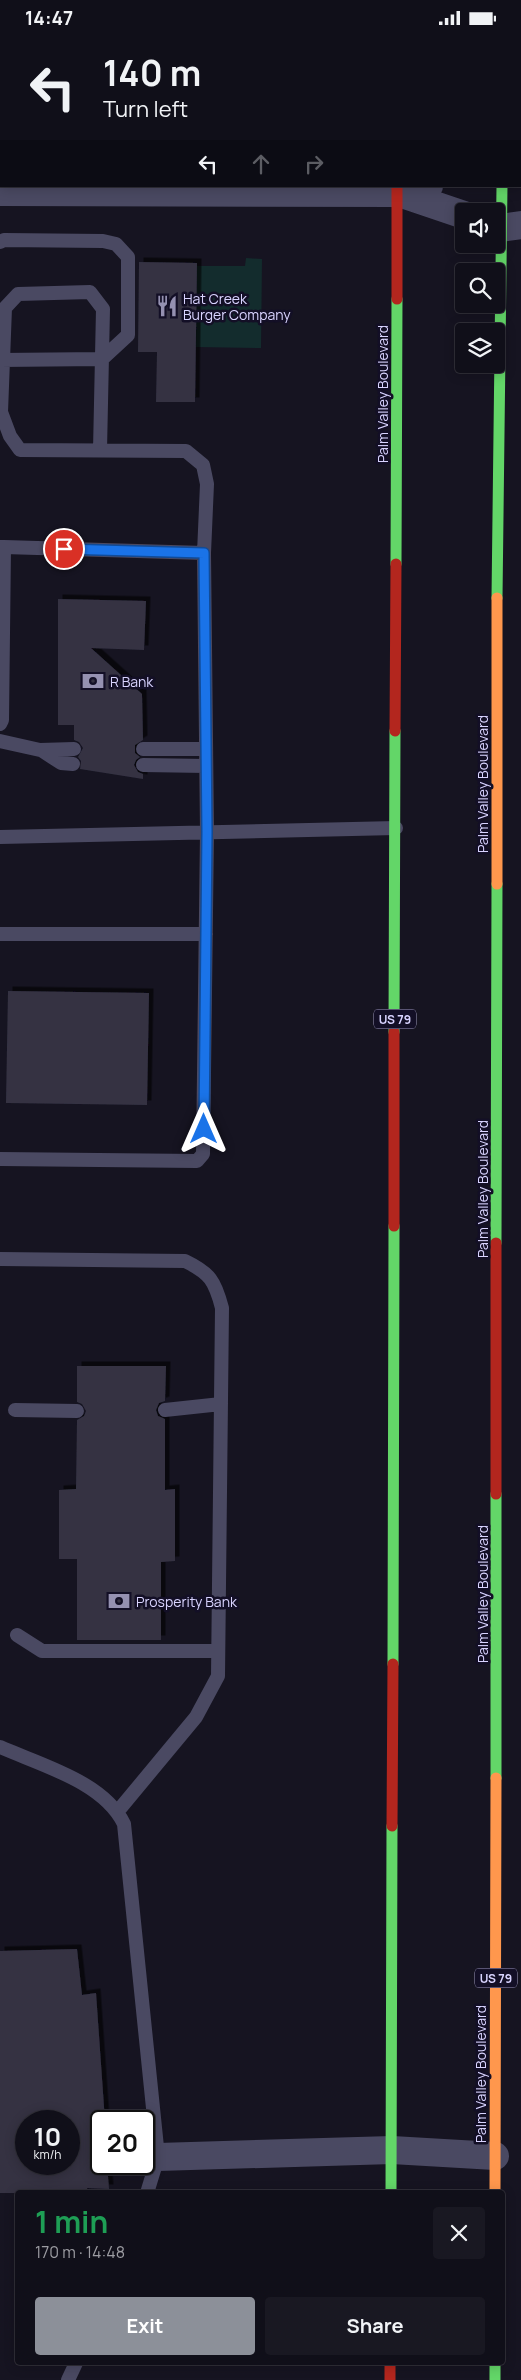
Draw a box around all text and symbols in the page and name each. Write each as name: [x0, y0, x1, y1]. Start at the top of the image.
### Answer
text: 14:47: [25, 5, 73, 31]
text: 140 m: [103, 49, 201, 97]
icon: left: [20, 55, 85, 120]
text: Turn left: [103, 94, 188, 124]
icon: left: [194, 150, 222, 178]
icon: ahead: [247, 150, 275, 178]
icon: right: [300, 150, 328, 178]
map controls: [455, 203, 505, 373]
button: sound: [455, 203, 505, 253]
button: search: [455, 263, 505, 313]
place label: Hat Creek Burger Company: [183, 289, 291, 324]
restaurant icon: Hat Creek Burger Company: [154, 293, 180, 319]
button: layers: [455, 323, 505, 373]
street label: Palm Valley Boulevard: [373, 325, 392, 463]
pin: [43, 528, 85, 570]
icon: arrive: [50, 535, 78, 563]
bank icon: R Bank: [80, 668, 106, 694]
place label: R Bank: [110, 672, 154, 691]
street label: Palm Valley Boulevard: [473, 715, 492, 853]
road number: US 79: [374, 1009, 416, 1029]
position arrow: [177, 1102, 229, 1154]
street label: Palm Valley Boulevard: [473, 1120, 492, 1258]
street label: Palm Valley Boulevard: [473, 1525, 492, 1663]
bank icon: Prosperity Bank: [106, 1588, 132, 1614]
place label: Prosperity Bank: [136, 1592, 238, 1611]
road number: US 79: [475, 1969, 517, 1987]
street label: Palm Valley Boulevard: [471, 2005, 490, 2143]
speed limit sign: 20: [90, 2110, 155, 2175]
text: 10: [34, 2119, 61, 2154]
text: km/h: [34, 2146, 61, 2163]
text: 1 min: [35, 2201, 108, 2242]
button: close: [433, 2207, 485, 2259]
text: 170 m · 14:48: [35, 2241, 125, 2263]
button: Exit: [35, 2297, 255, 2355]
button: Share: [265, 2297, 485, 2355]

